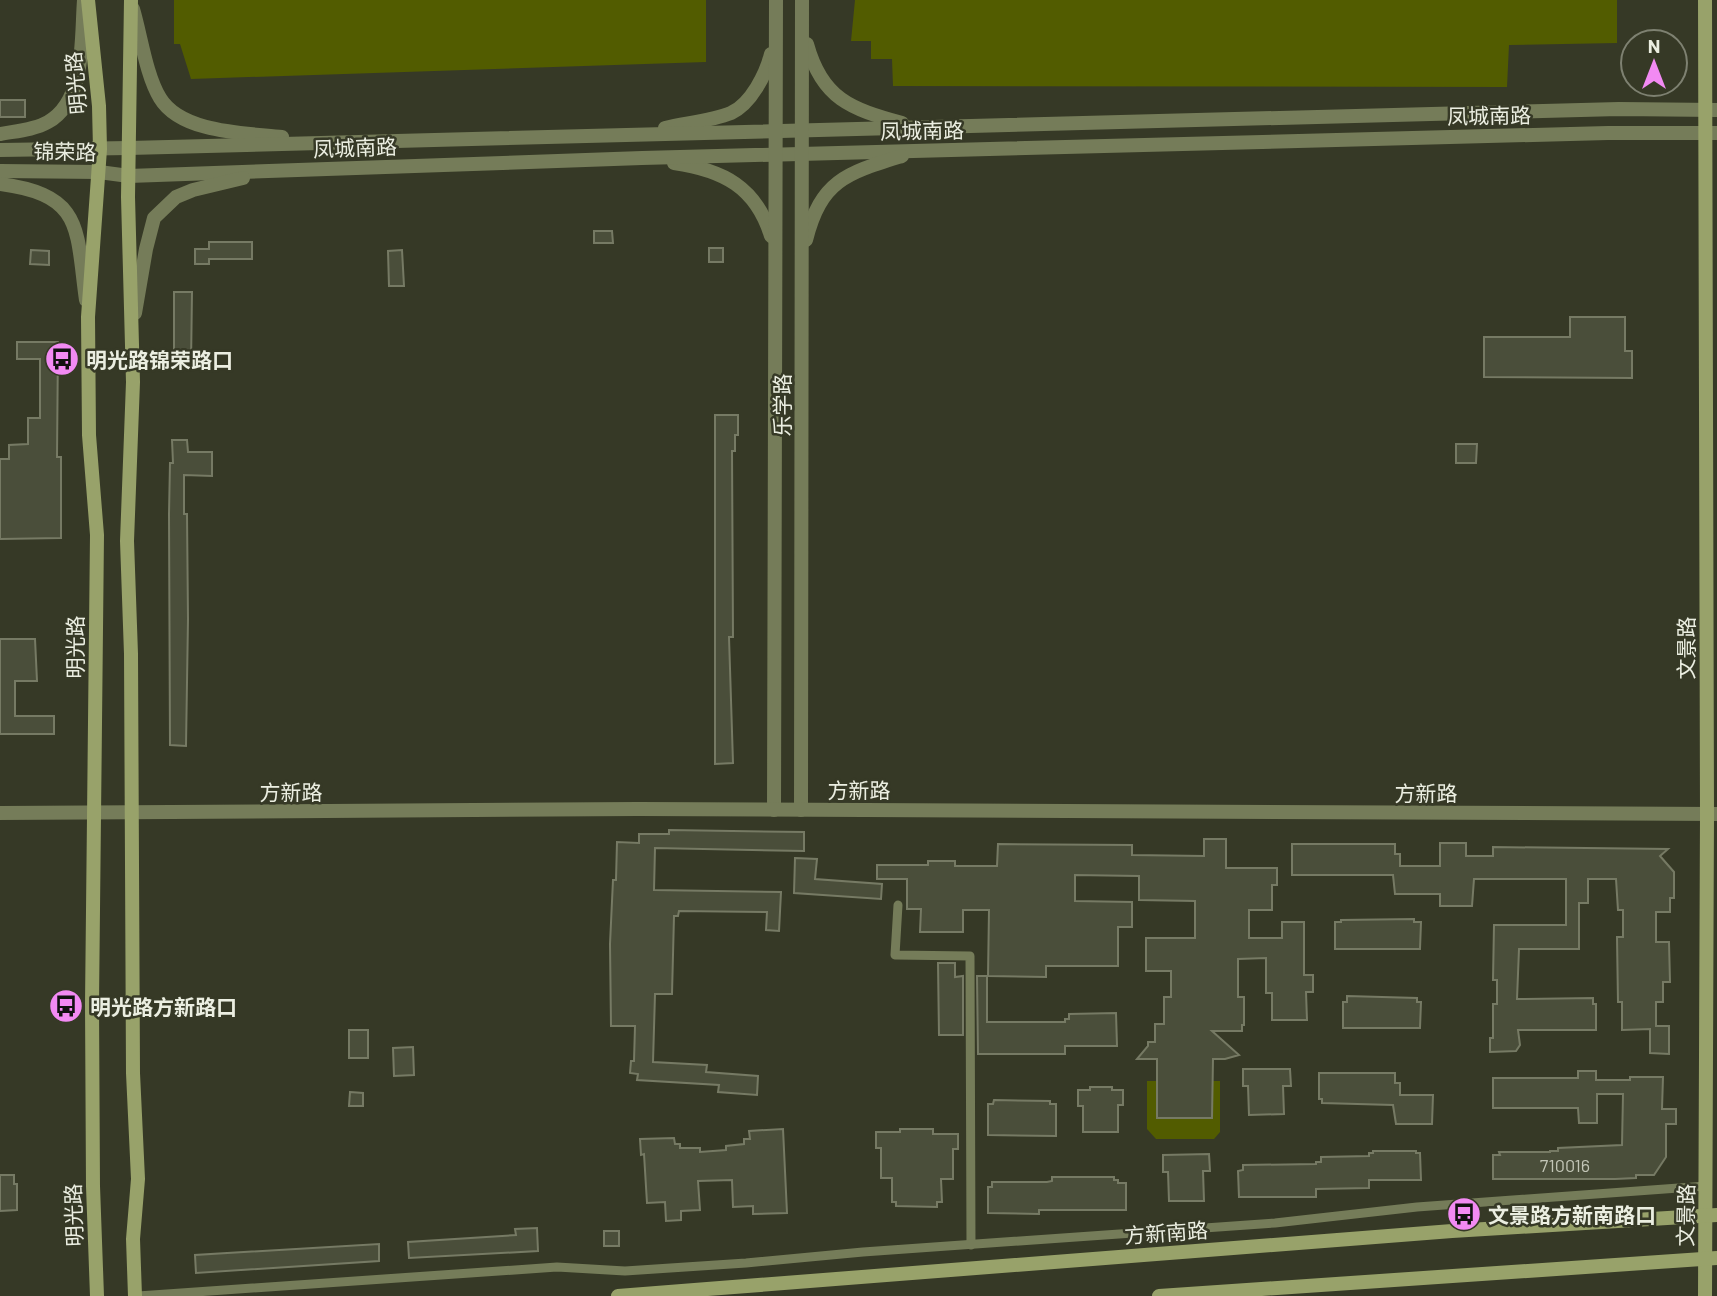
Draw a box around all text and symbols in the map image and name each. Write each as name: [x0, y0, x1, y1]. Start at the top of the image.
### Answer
north arrow: [1619, 28, 1689, 98]
text: N: [1648, 34, 1660, 57]
street label: 明光路: [60, 51, 90, 115]
street label: 凤城南路: [1447, 102, 1531, 128]
street label: 凤城南路: [880, 117, 964, 143]
street label: 凤城南路: [313, 133, 397, 161]
street label: 锦荣路: [33, 138, 97, 164]
bus stop icon: 明光路锦荣路口: [43, 340, 81, 378]
place label: 明光路锦荣路口: [86, 347, 233, 372]
street label: 乐学路: [769, 374, 794, 437]
street label: 明光路: [62, 616, 87, 679]
street label: 文景路: [1673, 617, 1698, 680]
street label: 方新路: [828, 777, 891, 802]
street label: 方新路: [260, 779, 323, 804]
street label: 方新路: [1395, 780, 1458, 805]
bus stop icon: 明光路方新路口: [47, 987, 85, 1025]
place label: 明光路方新路口: [90, 994, 237, 1019]
house number: 710016: [1540, 1154, 1590, 1176]
street label: 明光路: [59, 1183, 87, 1247]
street label: 文景路: [1672, 1183, 1698, 1247]
bus stop icon: 文景路方新南路口: [1445, 1195, 1483, 1233]
place label: 文景路方新南路口: [1488, 1202, 1656, 1227]
street label: 方新南路: [1123, 1217, 1209, 1247]

